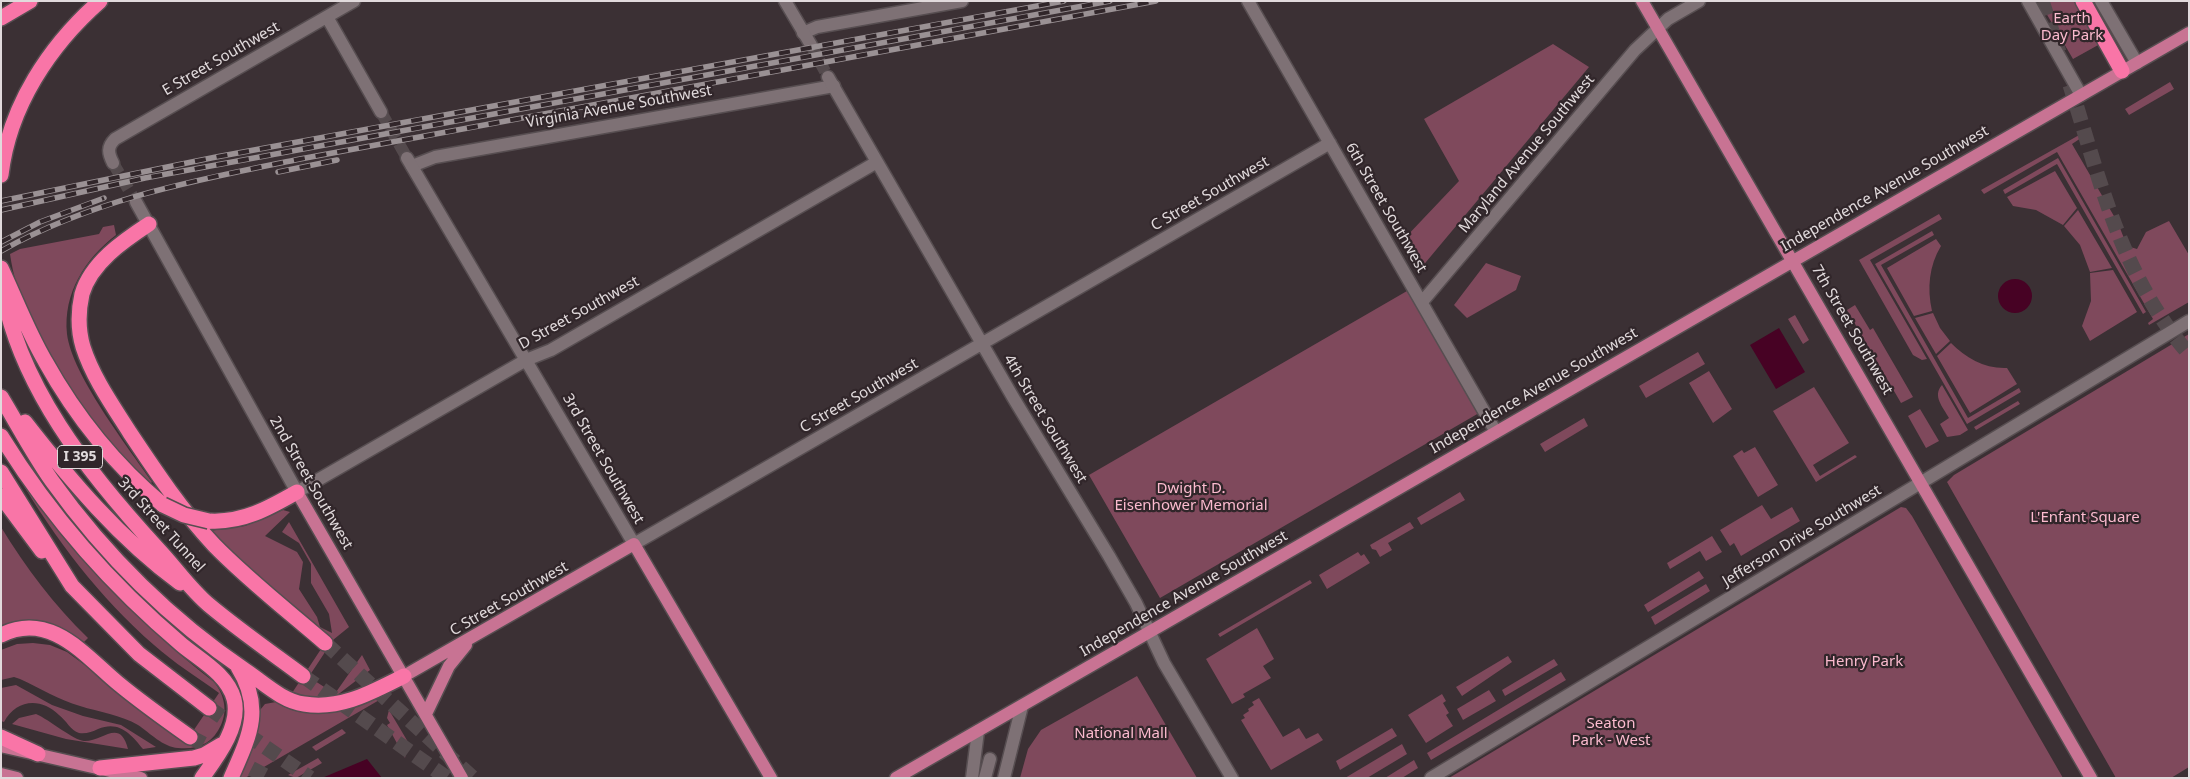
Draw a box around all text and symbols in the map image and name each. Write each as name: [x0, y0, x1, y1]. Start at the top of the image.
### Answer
park label: Earth Day Park: [2041, 10, 2103, 45]
street label: E Street Southwest: [159, 18, 283, 100]
street label: Maryland Avenue Southwest: [1455, 71, 1599, 237]
street label: Virginia Avenue Southwest: [525, 82, 713, 132]
street label: Independence Avenue Southwest: [1778, 122, 1992, 256]
street label: 6th Street Southwest: [1341, 140, 1431, 276]
street label: C Street Southwest: [1148, 153, 1272, 235]
street label: 7th Street Southwest: [1807, 262, 1897, 398]
street label: D Street Southwest: [516, 272, 642, 354]
street label: Independence Avenue Southwest: [1427, 324, 1641, 458]
street label: 4th Street Southwest: [999, 351, 1091, 487]
street label: C Street Southwest: [797, 355, 921, 437]
street label: 3rd Street Southwest: [558, 391, 648, 527]
street label: 2nd Street Southwest: [265, 413, 357, 553]
road number: I 395: [58, 446, 102, 468]
street label: 3rd Street Tunnel: [114, 474, 208, 576]
park label: Dwight D. Eisenhower Memorial: [1114, 480, 1268, 515]
street label: Jefferson Drive Southwest: [1719, 481, 1885, 591]
park label: L'Enfant Square: [2030, 509, 2140, 527]
street label: Independence Avenue Southwest: [1077, 527, 1291, 661]
street label: C Street Southwest: [447, 558, 571, 640]
park label: Henry Park: [1825, 653, 1903, 671]
park label: Seaton Park - West: [1571, 715, 1651, 750]
park label: National Mall: [1074, 725, 1168, 743]

